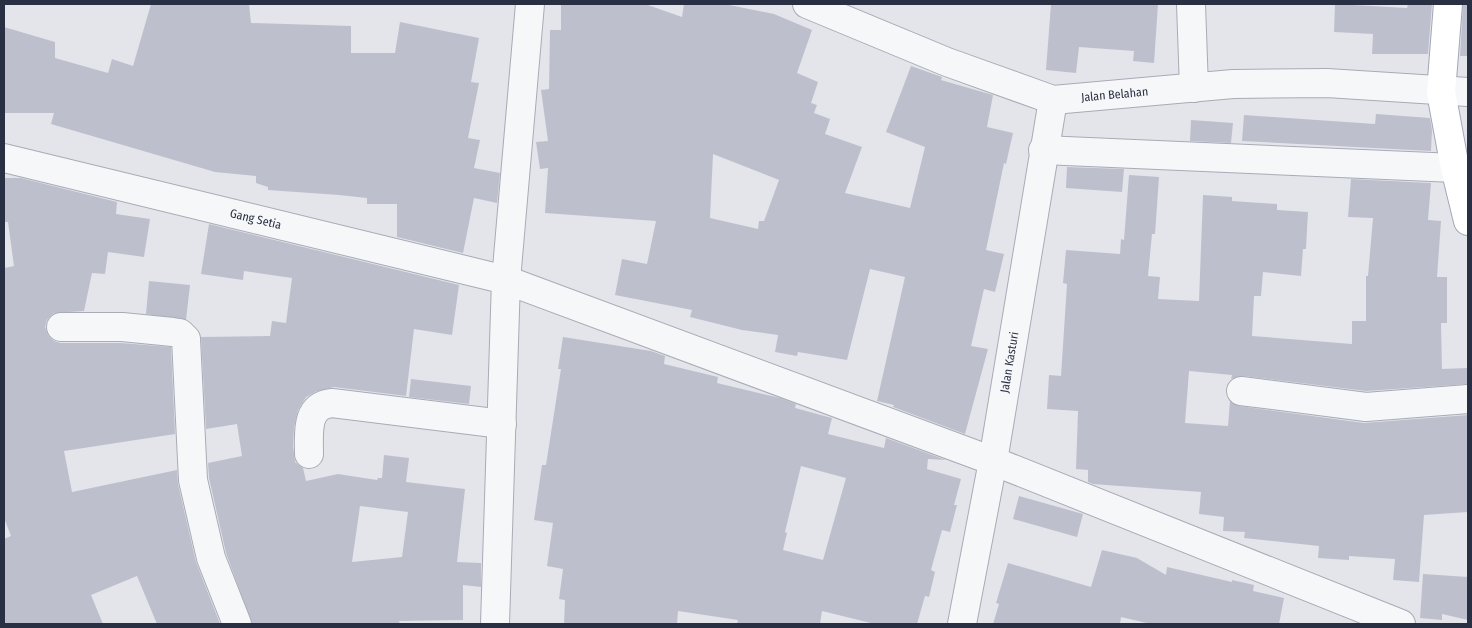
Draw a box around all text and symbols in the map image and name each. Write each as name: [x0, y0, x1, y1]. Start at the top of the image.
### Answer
street label: Jalan Belahan: [1080, 85, 1149, 104]
street label: Gang Setia: [229, 206, 283, 232]
street label: Jalan Kasturi: [997, 331, 1021, 394]

